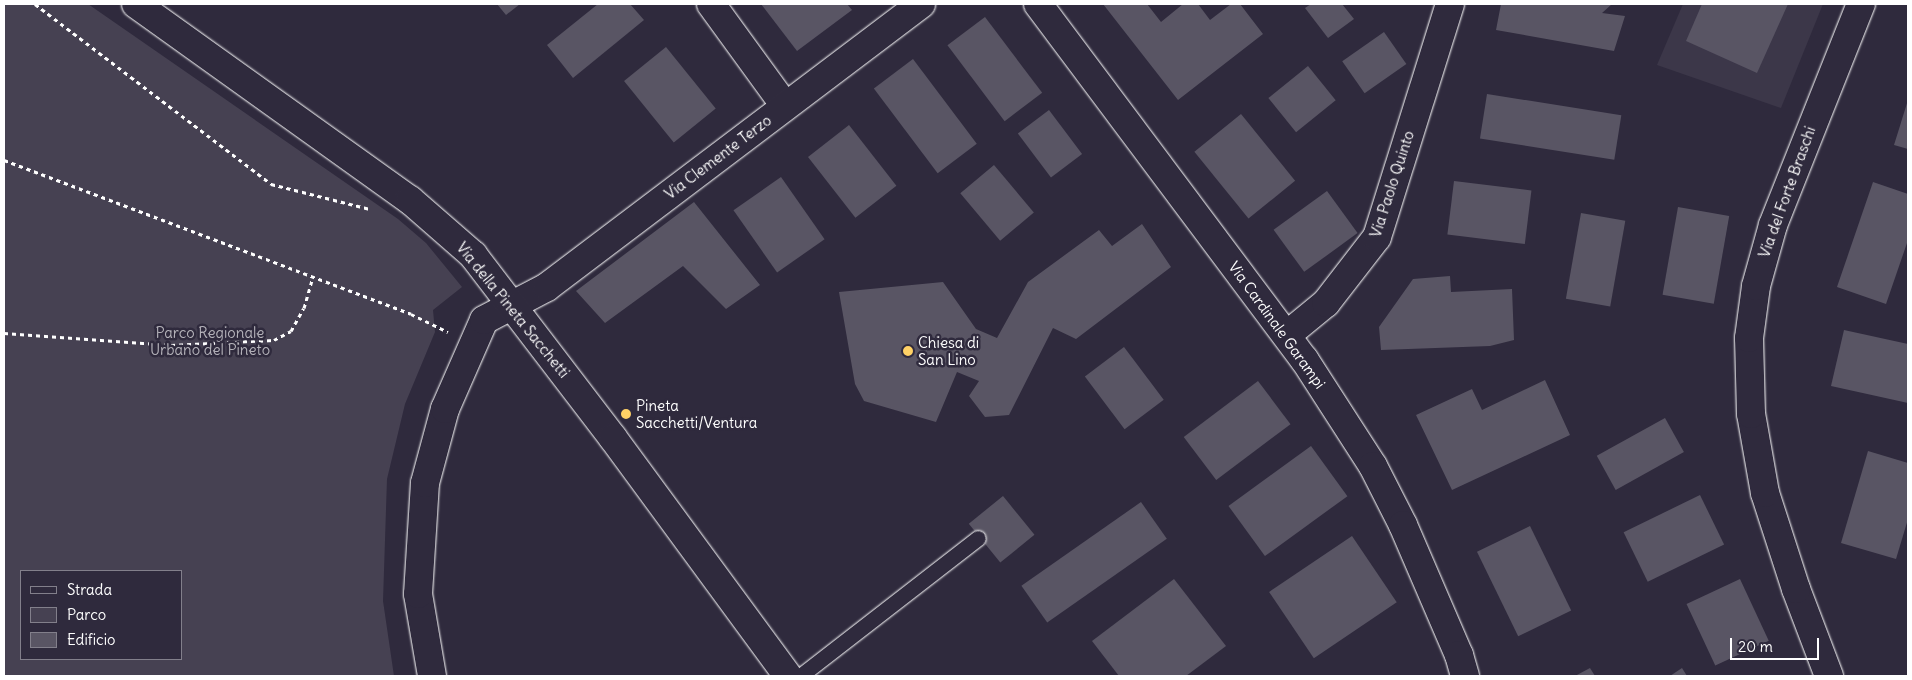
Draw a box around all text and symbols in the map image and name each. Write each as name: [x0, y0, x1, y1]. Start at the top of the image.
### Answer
street label: Via Clemente Terzo: [661, 111, 775, 203]
street label: Via del Forte Braschi: [1755, 124, 1819, 260]
street label: Via Paolo Quinto: [1366, 128, 1418, 240]
street label: Via della Pineta Sacchetti: [453, 239, 573, 381]
street label: Via Cardinale Garampi: [1225, 258, 1329, 392]
park label: Parco Regionale Urbano del Pineto: [150, 323, 270, 358]
place label: Chiesa di San Lino: [918, 333, 979, 368]
marker: Chiesa di San Lino: [902, 345, 914, 357]
place label: Pineta Sacchetti/Ventura: [636, 396, 757, 431]
marker: Pineta Sacchetti/Ventura: [620, 408, 632, 420]
legend: [20, 570, 182, 660]
text: Strada: [67, 580, 112, 599]
text: Parco: [67, 605, 106, 624]
scale bar: [1732, 628, 1821, 660]
text: Edificio: [67, 630, 115, 649]
text: 20 m: [1738, 637, 1773, 656]

